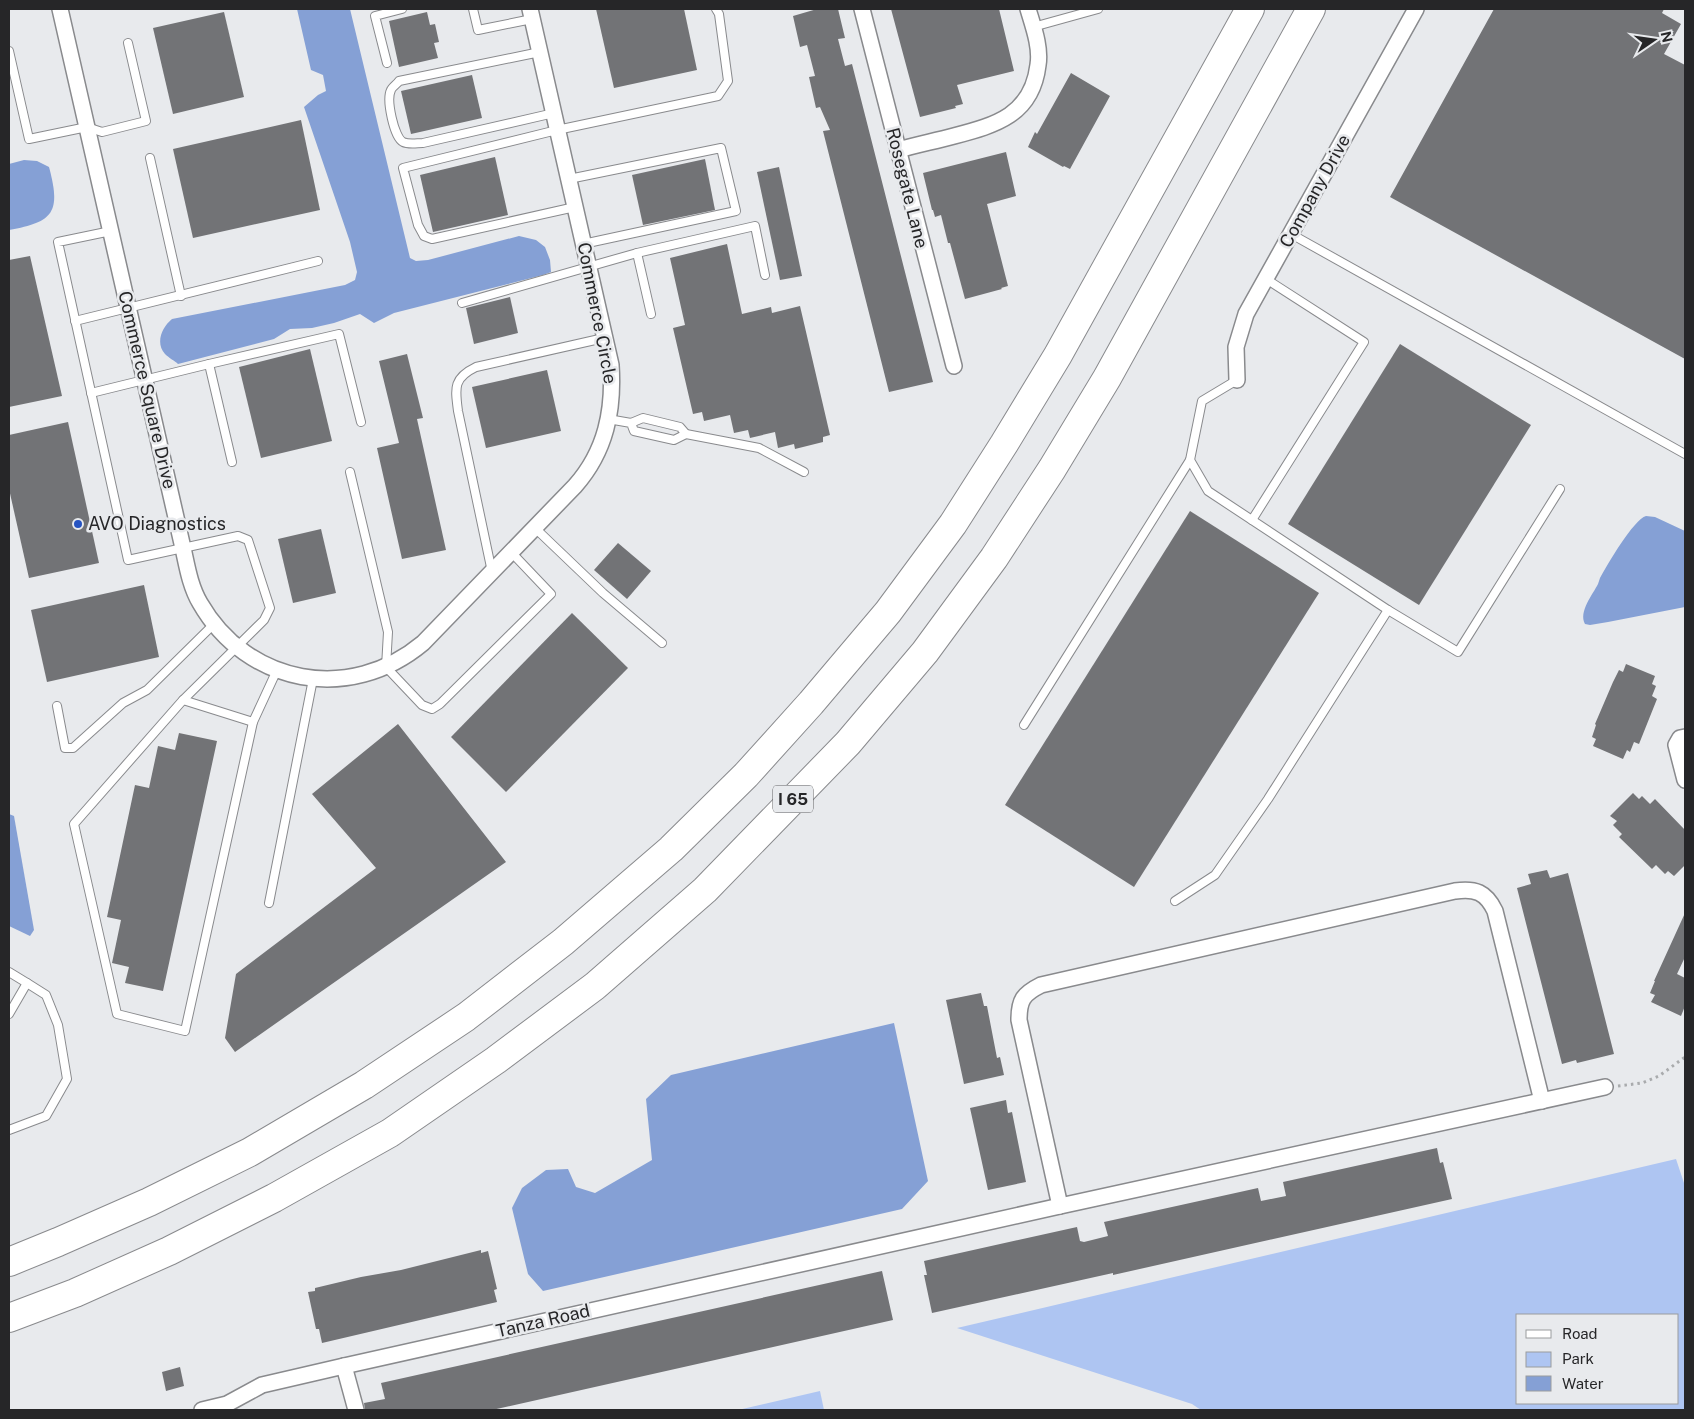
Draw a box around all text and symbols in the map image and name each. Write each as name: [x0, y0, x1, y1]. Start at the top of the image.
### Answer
north arrow: [1629, 15, 1679, 65]
text: N: [1658, 30, 1676, 44]
street label: Rosegate Lane: [882, 125, 933, 250]
street label: Company Drive: [1275, 131, 1354, 251]
street label: Commerce Circle: [573, 240, 622, 385]
street label: Commerce Square Drive: [114, 289, 180, 491]
place label: AVO Diagnostics: [88, 513, 226, 534]
marker: AVO Diagnostics: [72, 518, 84, 530]
road number: I 65: [773, 786, 813, 812]
street label: Tanza Road: [494, 1300, 592, 1341]
legend: [1516, 1314, 1679, 1404]
text: Road: [1562, 1325, 1598, 1342]
text: Park: [1562, 1350, 1594, 1367]
text: Water: [1562, 1375, 1604, 1392]

